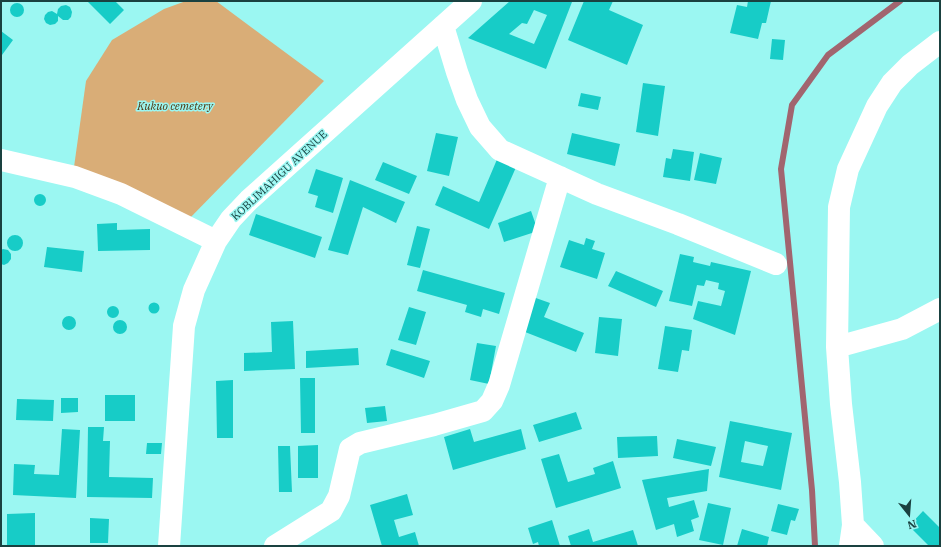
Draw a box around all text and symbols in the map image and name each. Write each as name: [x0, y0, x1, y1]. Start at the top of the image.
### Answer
park label: Kukuo cemetery: [136, 99, 214, 113]
street label: KOBLIMAHIGU AVENUE: [228, 127, 330, 223]
north arrow: [889, 495, 929, 535]
text: N: [905, 517, 918, 533]

